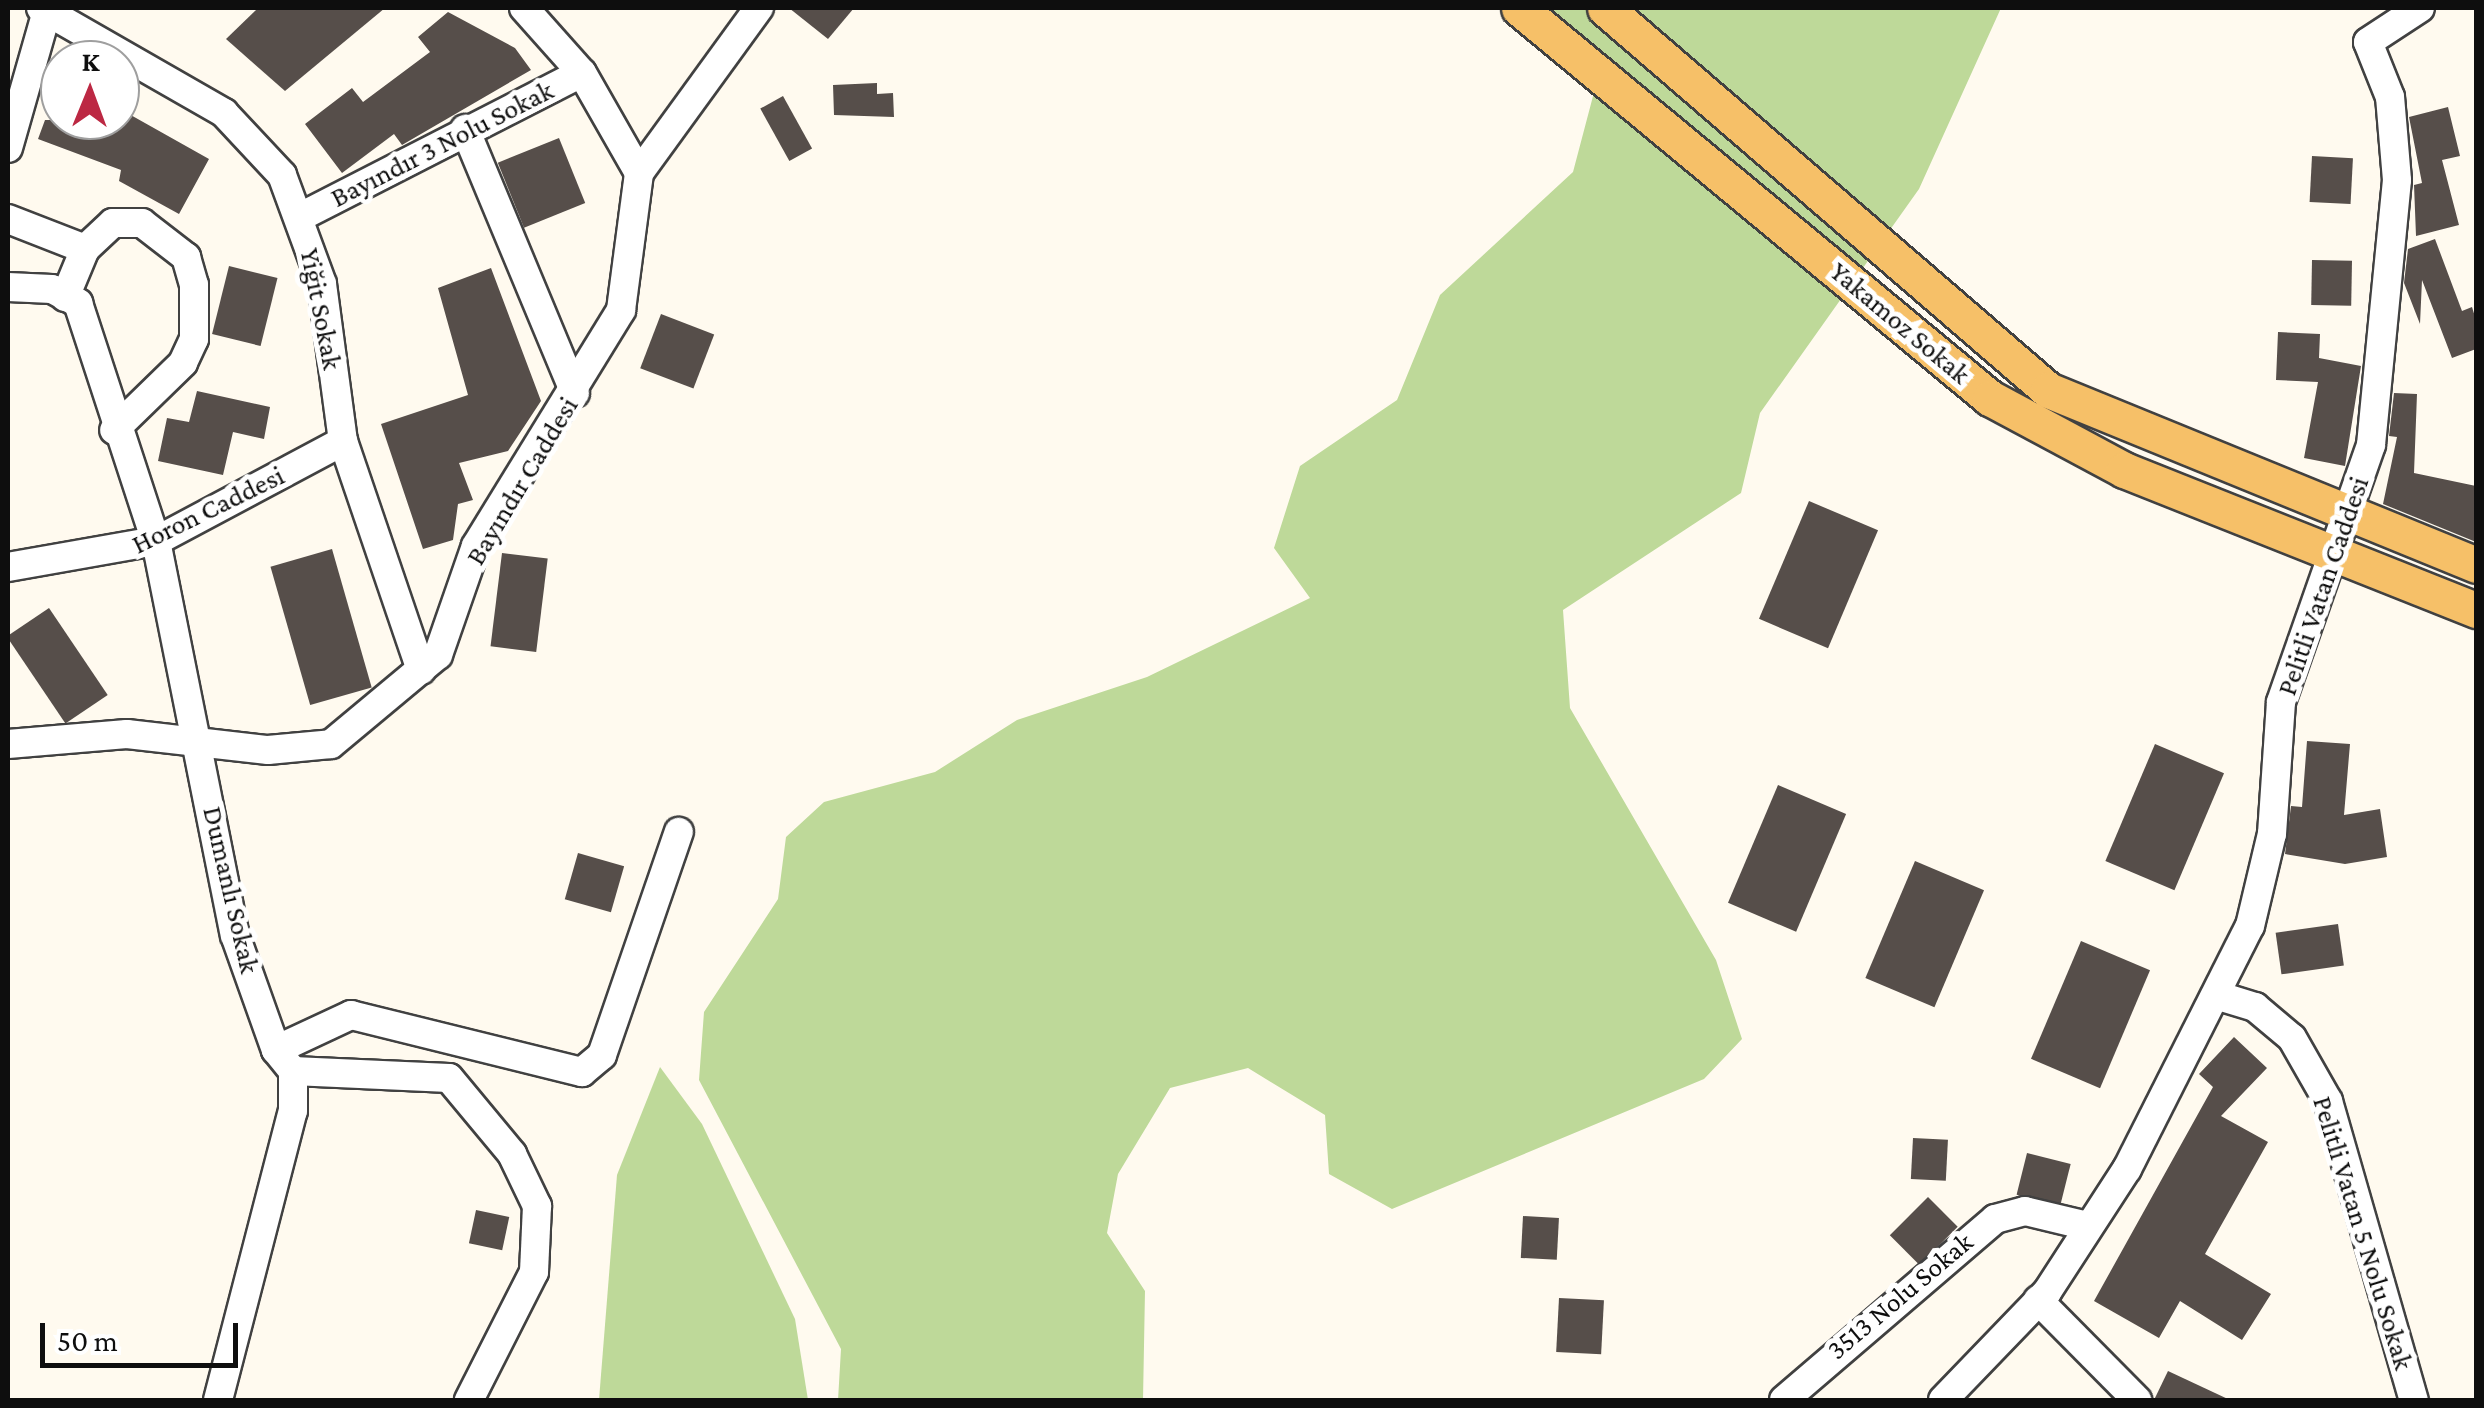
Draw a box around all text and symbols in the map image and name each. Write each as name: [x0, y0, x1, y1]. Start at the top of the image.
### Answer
north arrow: [40, 40, 140, 140]
text: K: [81, 46, 100, 77]
street label: Bayındır 3 Nolu Sokak: [325, 73, 559, 215]
street label: Yiğit Sokak: [293, 245, 349, 373]
street label: Yakamoz Sokak: [1823, 255, 1977, 391]
street label: Bayındır Caddesi: [459, 391, 585, 571]
street label: Horon Caddesi: [126, 459, 290, 561]
street label: Pelitli Vatan Caddesi: [2270, 472, 2376, 700]
street label: Dumanlı Sokak: [195, 803, 267, 977]
street label: Pelitli Vatan 5 Nolu Sokak: [2305, 1092, 2421, 1374]
street label: 3513 Nolu Sokak: [1820, 1225, 1980, 1367]
scale bar: [45, 1303, 242, 1365]
text: 50 m: [57, 1324, 118, 1357]

